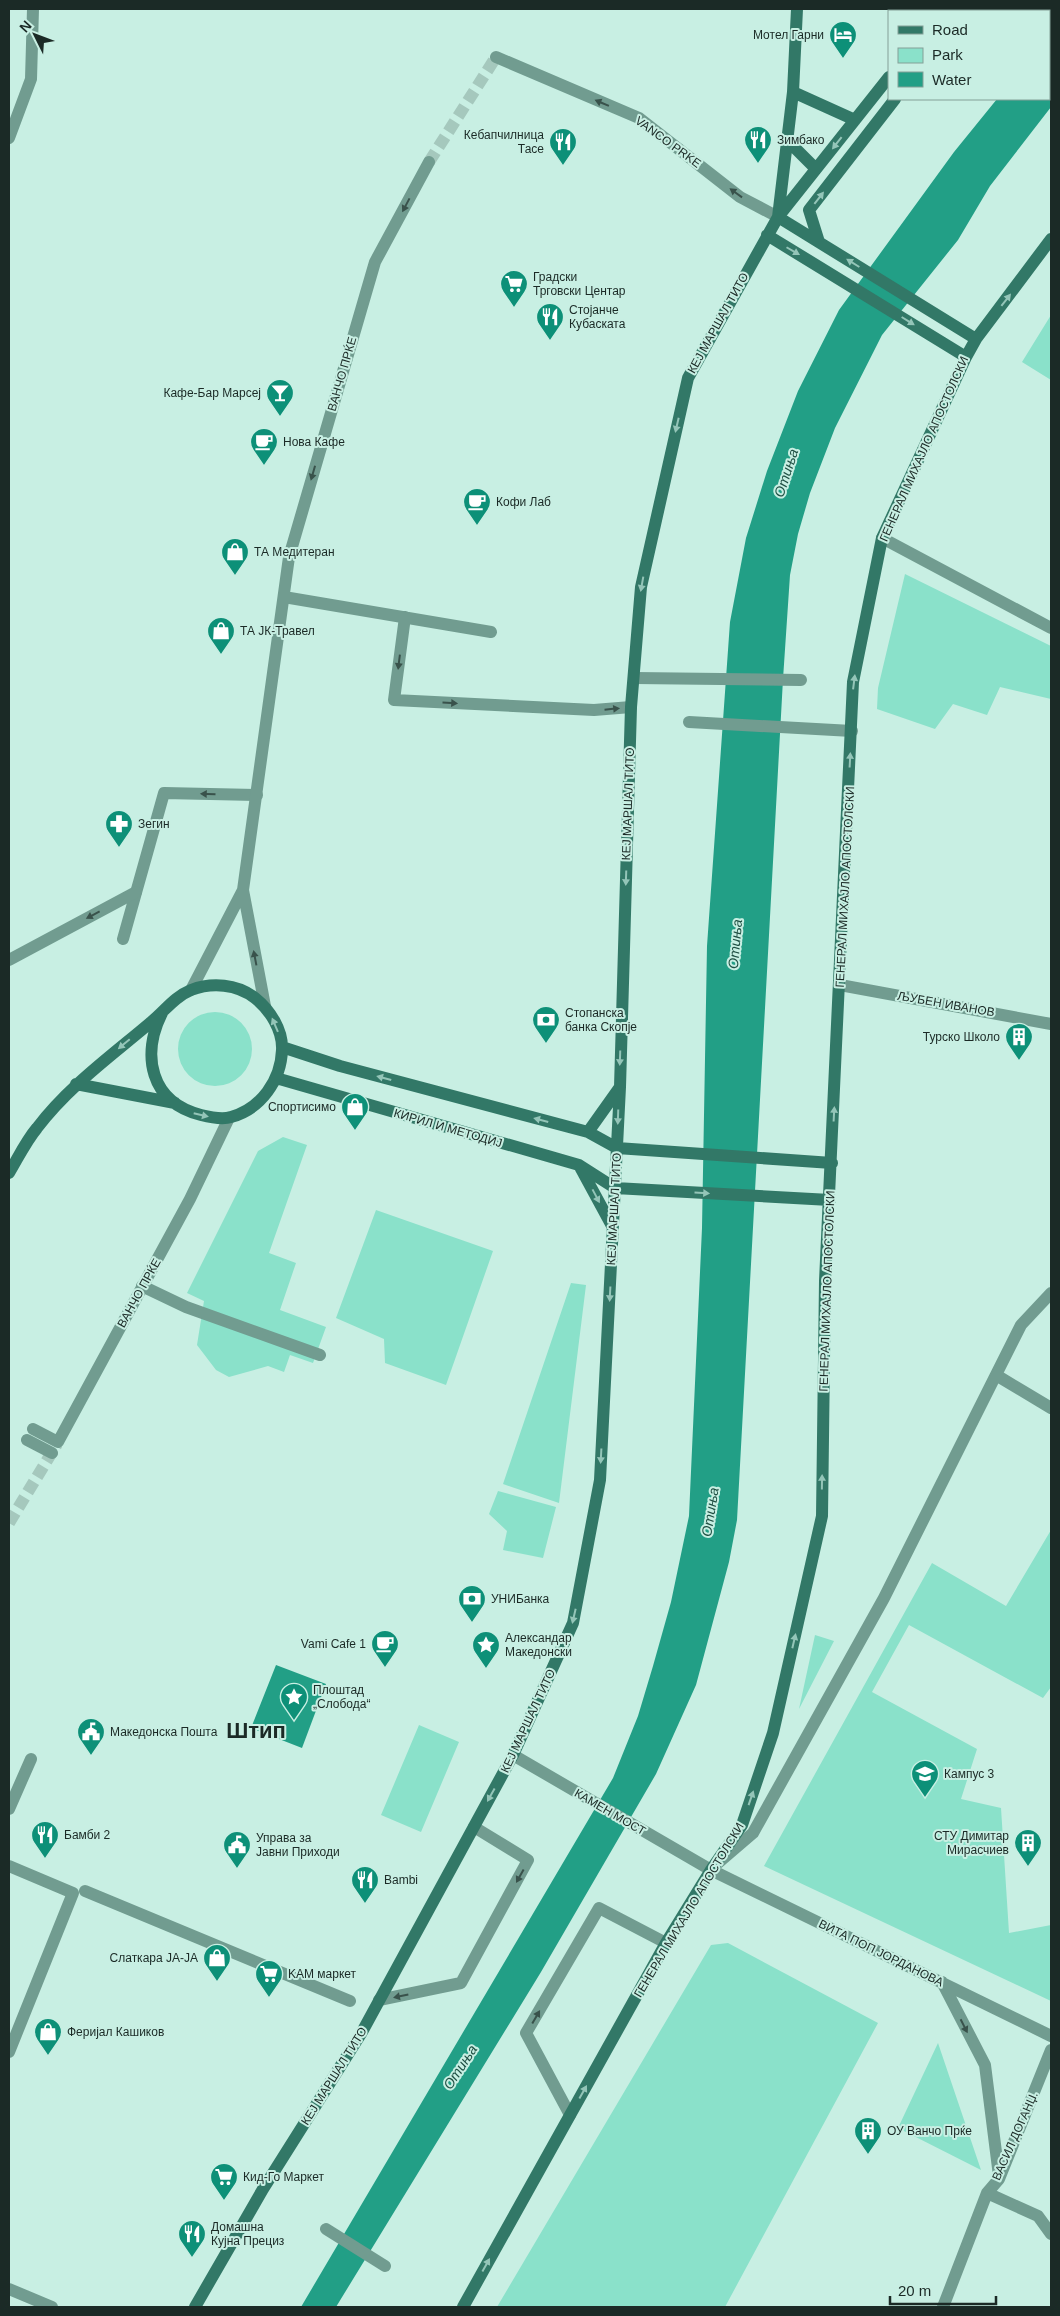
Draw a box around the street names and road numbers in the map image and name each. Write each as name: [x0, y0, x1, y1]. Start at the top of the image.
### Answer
street label: VANCO PRKE: [632, 113, 704, 171]
street label: КЕЈ МАРШАЛ ТИТО: [685, 270, 751, 376]
street label: ВАНЧО ПРЌЕ: [324, 335, 359, 413]
street label: ГЕНЕРАЛ МИХАЈЛО АПОСТОЛСКИ: [877, 354, 971, 544]
street label: КЕЈ МАРШАЛ ТИТО: [619, 747, 637, 861]
street label: ГЕНЕРАЛ МИХАЈЛО АПОСТОЛСКИ: [833, 786, 857, 988]
street label: ЉУБЕН ИВАНОВ: [896, 989, 996, 1019]
street label: КИРИЛ И МЕТОДИЈ: [392, 1106, 504, 1150]
street label: КЕЈ МАРШАЛ ТИТО: [604, 1152, 624, 1266]
street label: ГЕНЕРАЛ МИХАЈЛО АПОСТОЛСКИ: [816, 1190, 838, 1392]
street label: ВАНЧО ПРЌЕ: [113, 1256, 164, 1330]
street label: КЕЈ МАРШАЛ ТИТО: [498, 1667, 558, 1775]
street label: КАМЕН МОСТ: [572, 1786, 649, 1838]
street label: ГЕНЕРАЛ МИХАЈЛО АПОСТОЛСКИ: [631, 1820, 747, 2000]
street label: ВИТА ПОП ЈОРДАНОВА: [816, 1917, 946, 1989]
street label: КЕЈ МАРШАЛ ТИТО: [298, 2024, 370, 2128]
street label: ВАСИЛ ДОГАНЏ.: [989, 2089, 1041, 2183]

